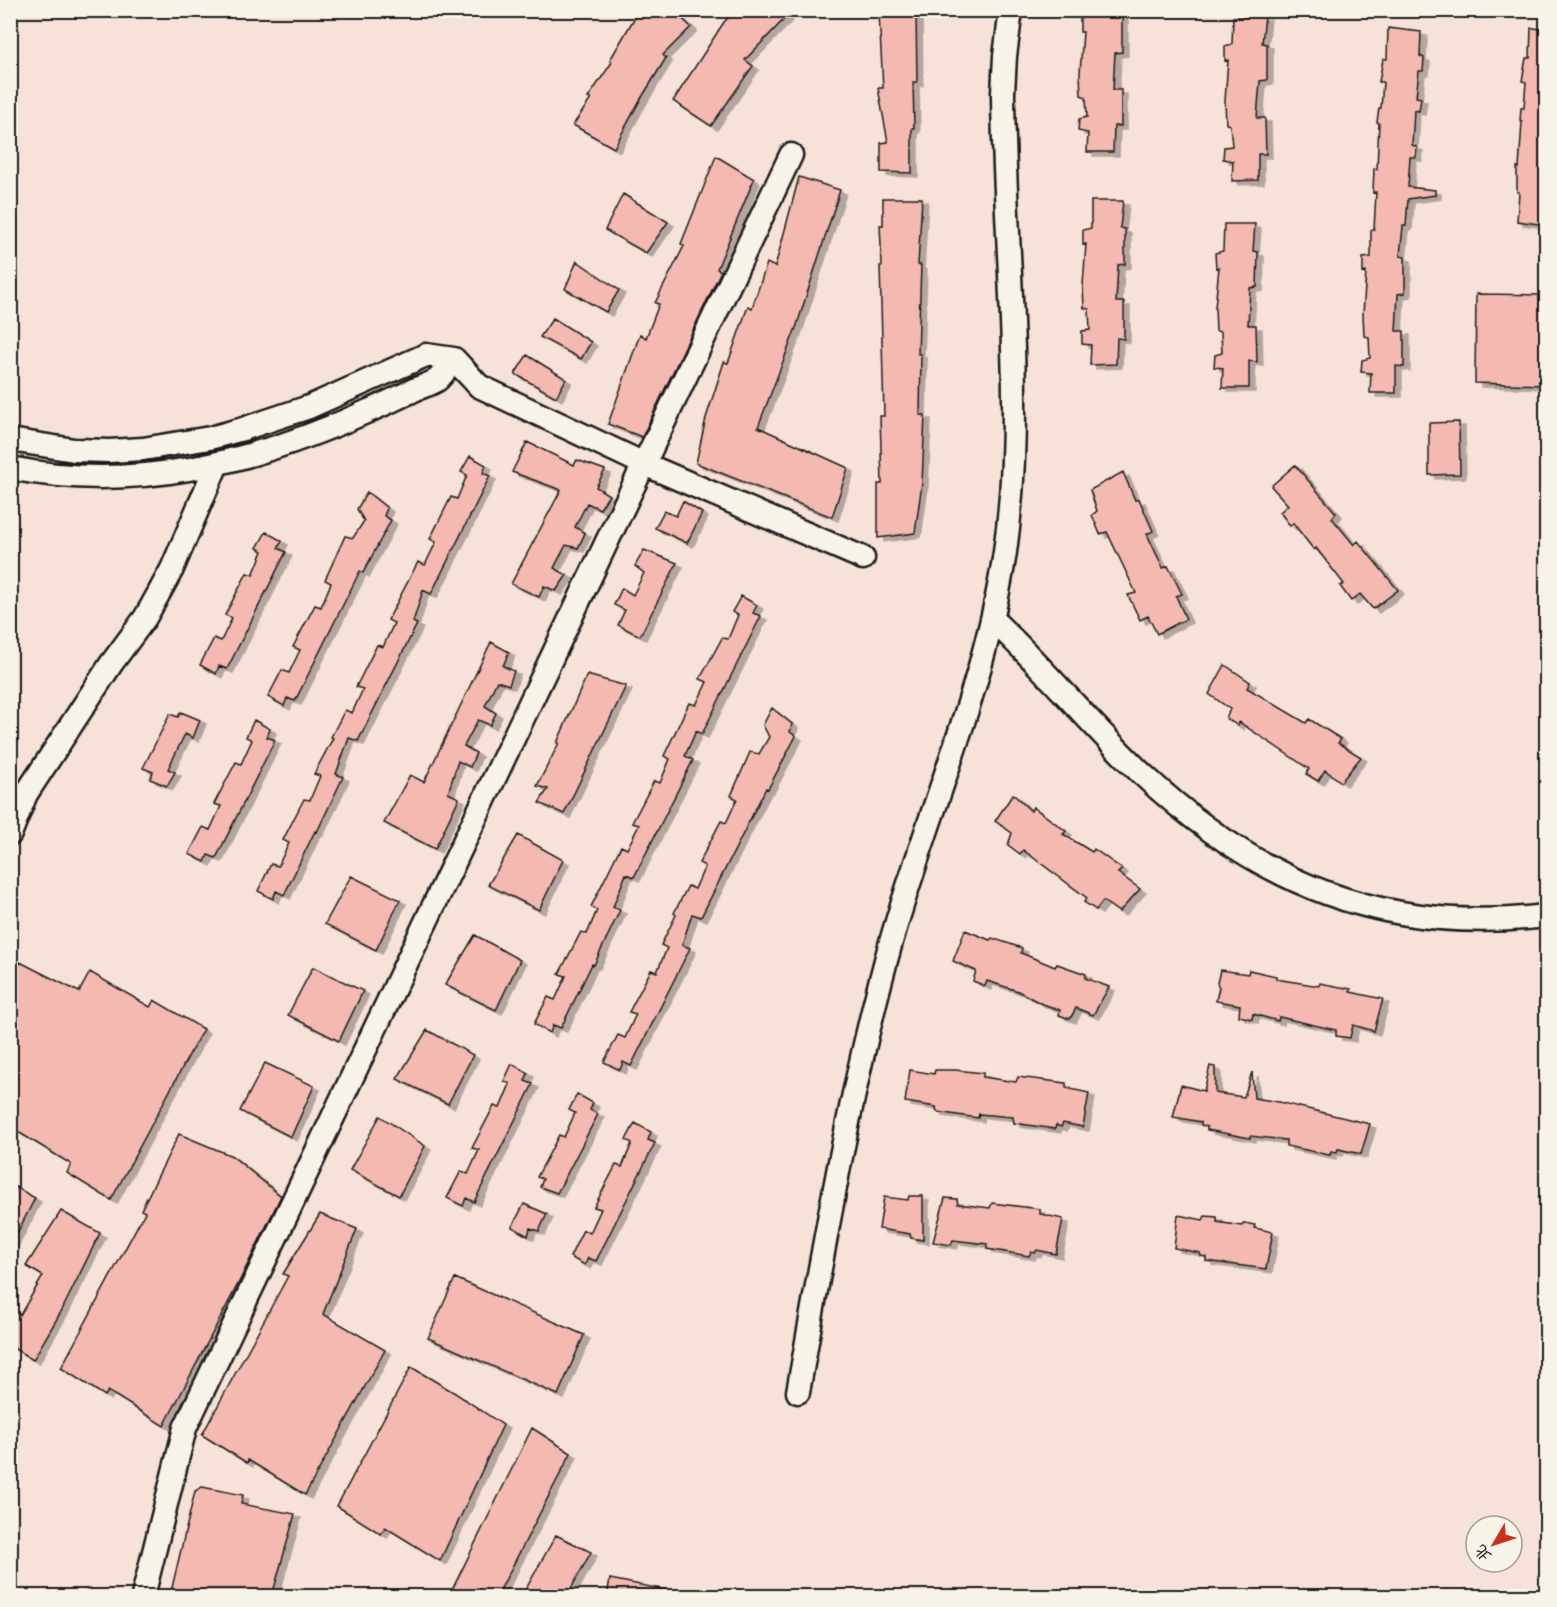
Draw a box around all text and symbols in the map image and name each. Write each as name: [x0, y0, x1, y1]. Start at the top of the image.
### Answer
north arrow: [1464, 1514, 1524, 1574]
text: 北: [1470, 1540, 1496, 1566]

